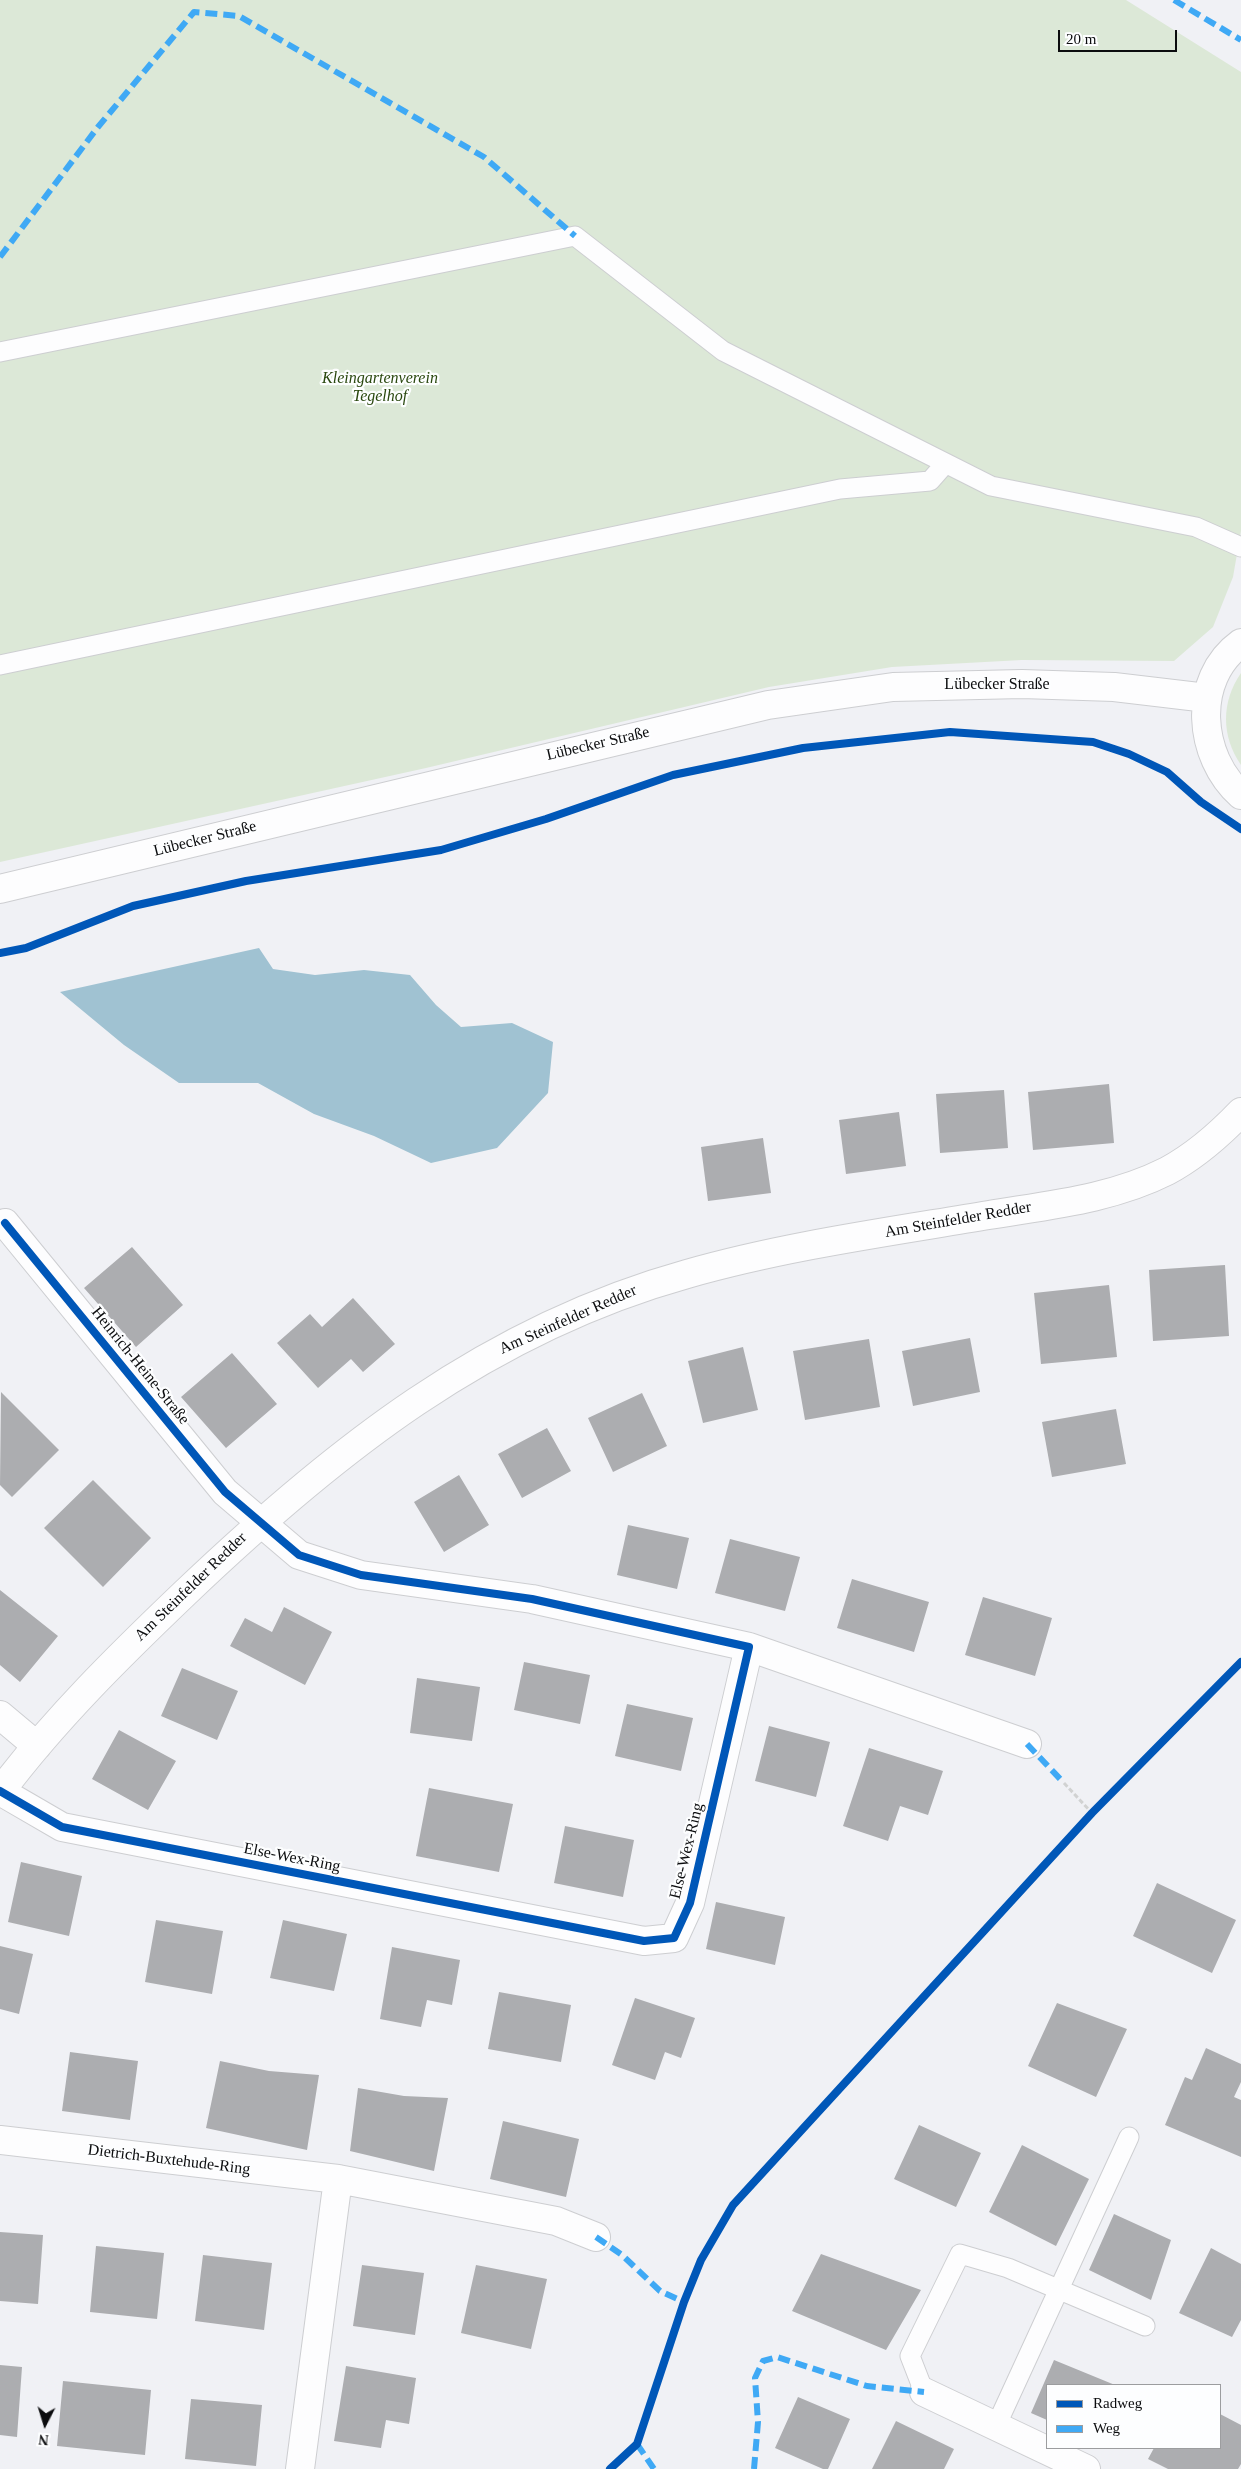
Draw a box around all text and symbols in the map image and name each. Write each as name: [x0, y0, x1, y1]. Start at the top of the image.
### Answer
scale bar: [1061, 20, 1180, 52]
text: 20 m: [1066, 31, 1096, 47]
park label: Kleingartenverein Tegelhof: [322, 369, 438, 407]
street label: Lübecker Straße: [944, 675, 1050, 695]
street label: Lübecker Straße: [545, 723, 651, 765]
street label: Lübecker Straße: [152, 817, 258, 861]
street label: Am Steinfelder Redder: [883, 1198, 1033, 1242]
street label: Am Steinfelder Redder: [496, 1281, 640, 1359]
street label: Heinrich-Heine-Straße: [87, 1303, 193, 1429]
street label: Am Steinfelder Redder: [131, 1529, 251, 1645]
street label: Else-Wex-Ring: [666, 1801, 708, 1901]
street label: Else-Wex-Ring: [242, 1839, 342, 1877]
street label: Dietrich-Buxtehude-Ring: [87, 2141, 251, 2179]
legend: [1046, 2384, 1221, 2449]
text: Radweg: [1093, 2395, 1142, 2411]
north arrow: [20, 2399, 70, 2449]
text: Weg: [1093, 2420, 1120, 2436]
text: N: [38, 2432, 49, 2447]

